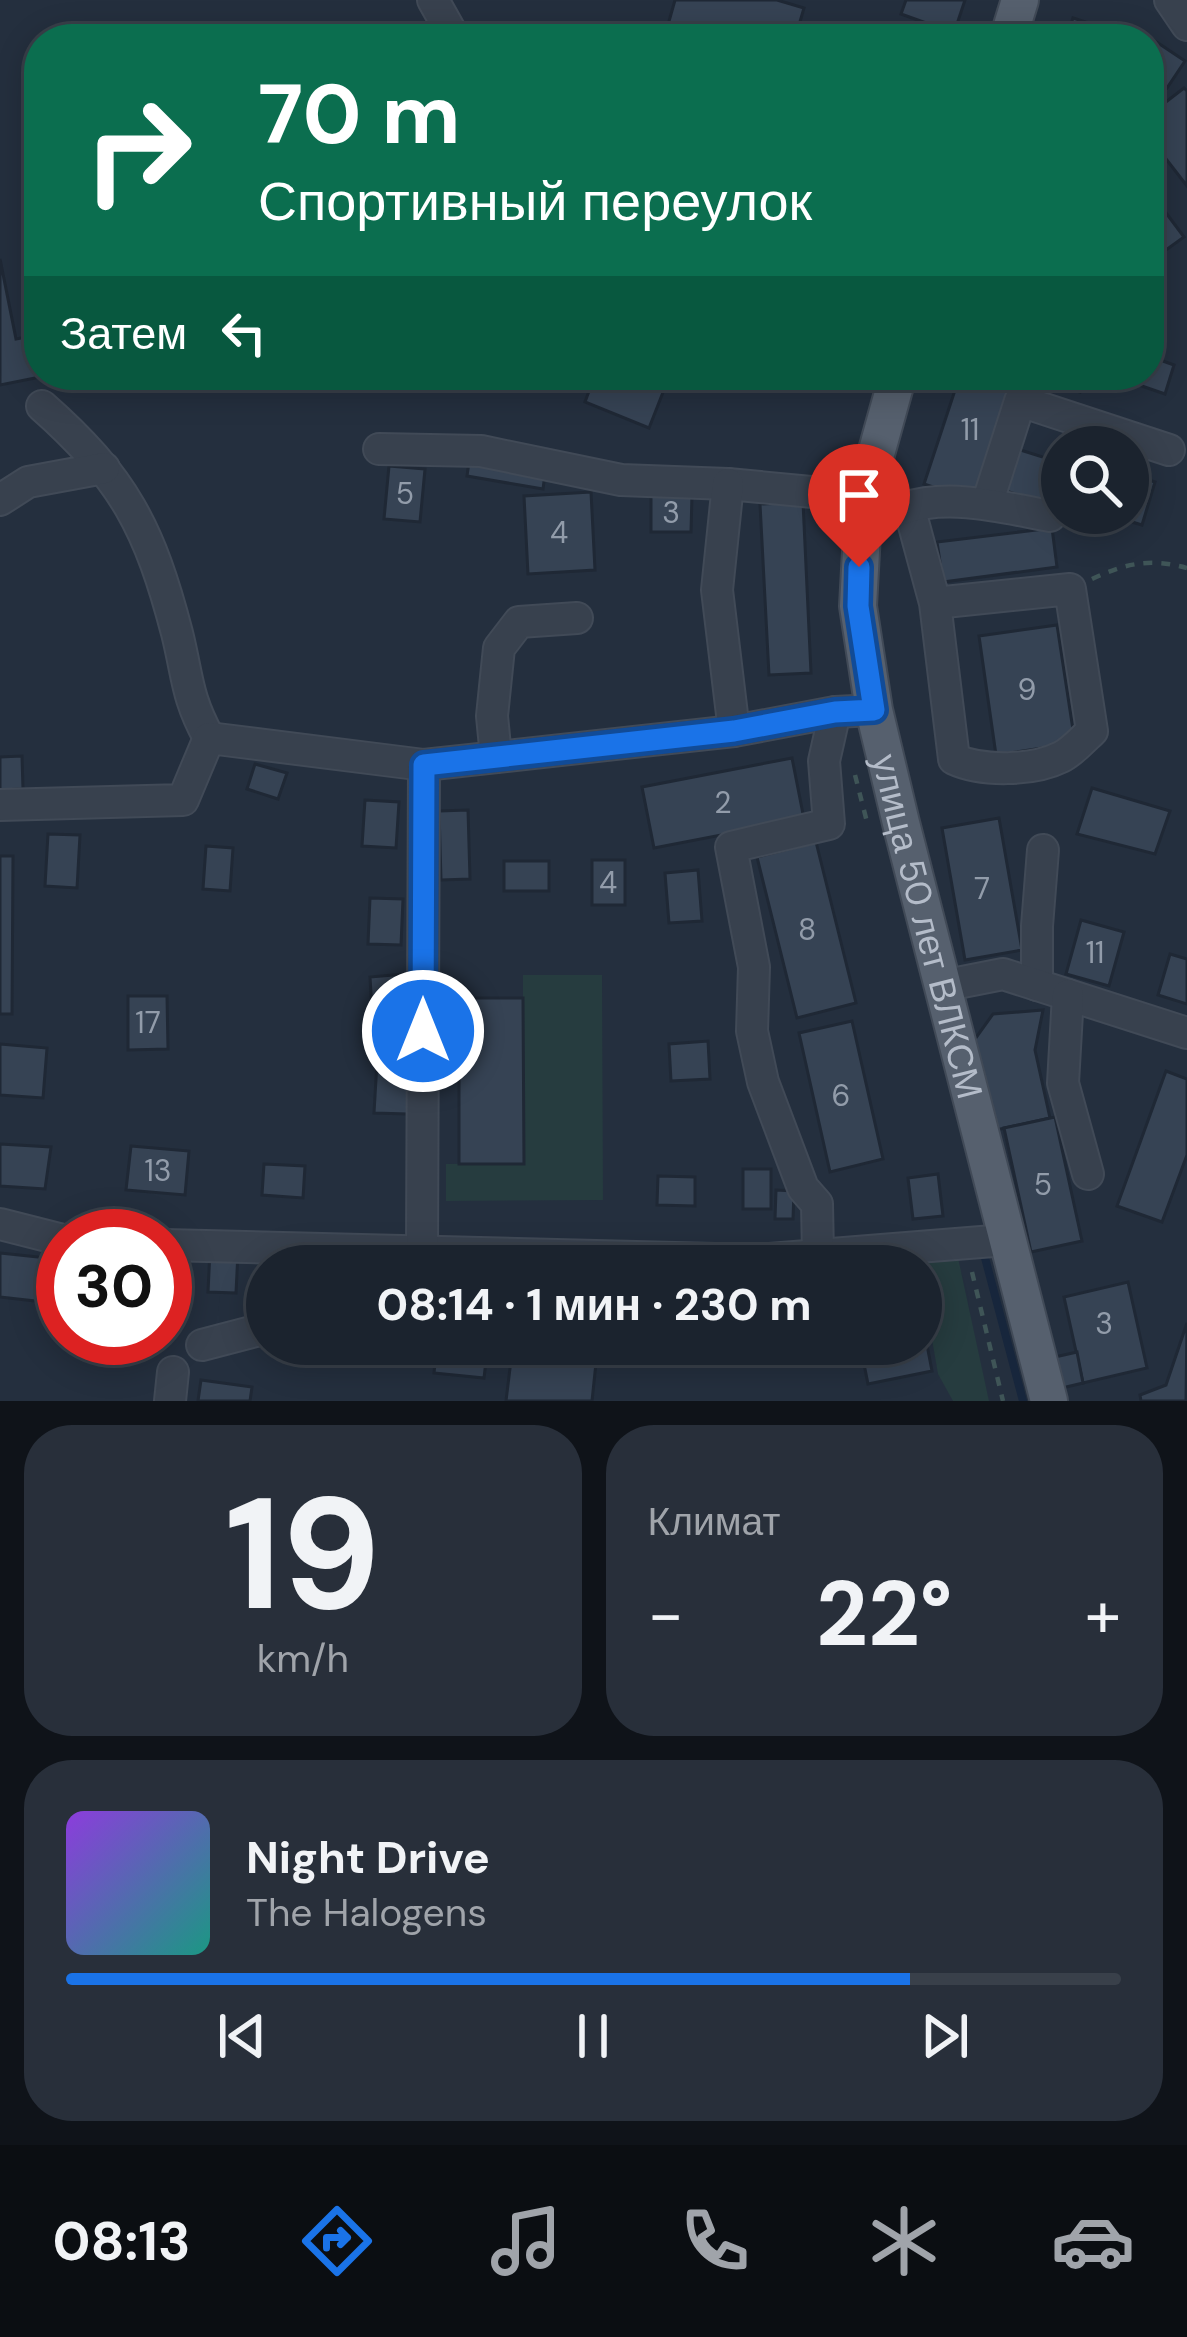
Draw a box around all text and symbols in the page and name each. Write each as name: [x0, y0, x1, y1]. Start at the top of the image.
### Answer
text: 70 m: [258, 60, 461, 169]
icon: right: [60, 72, 216, 228]
text: Спортивный переулок: [258, 166, 812, 237]
icon: left: [211, 300, 277, 366]
text: Затем: [60, 304, 187, 363]
house number: 11: [961, 410, 979, 449]
map controls: [1041, 426, 1149, 534]
button: search: [1041, 426, 1149, 534]
pin: [808, 444, 910, 567]
icon: arrive: [826, 462, 892, 528]
house number: 5: [396, 474, 414, 513]
house number: 3: [662, 493, 680, 532]
house number: 4: [550, 513, 568, 552]
house number: 9: [1018, 670, 1036, 709]
street label: улица 50 лет ВЛКСМ: [861, 749, 994, 1104]
house number: 2: [714, 783, 732, 822]
house number: 4: [599, 863, 617, 902]
house number: 7: [974, 869, 990, 908]
house number: 8: [798, 910, 816, 949]
house number: 11: [1086, 933, 1104, 972]
position arrow: [360, 968, 486, 1094]
house number: 17: [135, 1003, 161, 1042]
house number: 6: [832, 1076, 850, 1115]
house number: 13: [144, 1151, 172, 1190]
house number: 5: [1034, 1165, 1052, 1204]
speed limit sign: 30: [36, 1209, 192, 1365]
text: 08:14 · 1 мин · 230 m: [377, 1275, 812, 1334]
house number: 3: [1095, 1304, 1113, 1343]
text: 19: [225, 1453, 381, 1656]
text: Климат: [648, 1496, 780, 1547]
text: 22°: [816, 1556, 953, 1673]
text: −: [648, 1572, 684, 1657]
text: +: [1085, 1572, 1121, 1657]
text: km/h: [257, 1633, 349, 1684]
text: Night Drive: [246, 1828, 490, 1887]
text: The Halogens: [246, 1887, 487, 1938]
icon: previous: [209, 2003, 275, 2069]
icon: pause: [560, 2003, 626, 2069]
icon: next: [912, 2003, 978, 2069]
icon: directions: [295, 2199, 379, 2283]
icon: music: [484, 2199, 568, 2283]
icon: phone: [673, 2199, 757, 2283]
icon: climate: [862, 2199, 946, 2283]
icon: car: [1051, 2199, 1135, 2283]
text: 08:13: [52, 2206, 191, 2277]

